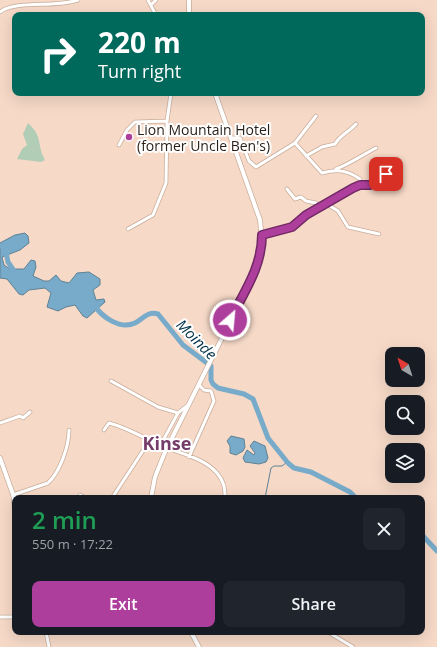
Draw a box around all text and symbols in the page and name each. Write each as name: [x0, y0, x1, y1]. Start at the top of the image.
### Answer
text: 220 m: [98, 23, 181, 61]
icon: right: [32, 28, 84, 80]
text: Turn right: [98, 59, 181, 83]
place label: Lion Mountain Hotel (former Uncle Ben's): [137, 120, 270, 155]
marker: Lion Mountain Hotel (former Uncle Ben's): [124, 132, 134, 142]
pin: [369, 157, 403, 191]
icon: arrive: [375, 163, 397, 185]
position arrow: [209, 299, 251, 341]
water label: Moinde: [172, 314, 222, 364]
north arrow: [385, 347, 425, 387]
map controls: [385, 347, 425, 483]
button: search: [385, 395, 425, 435]
district label: Kinse: [143, 431, 191, 455]
button: layers: [385, 443, 425, 483]
text: 2 min: [32, 503, 97, 536]
button: close: [363, 508, 405, 550]
text: 550 m · 17:22: [32, 535, 113, 553]
button: Exit: [32, 581, 215, 627]
button: Share: [223, 581, 405, 627]

